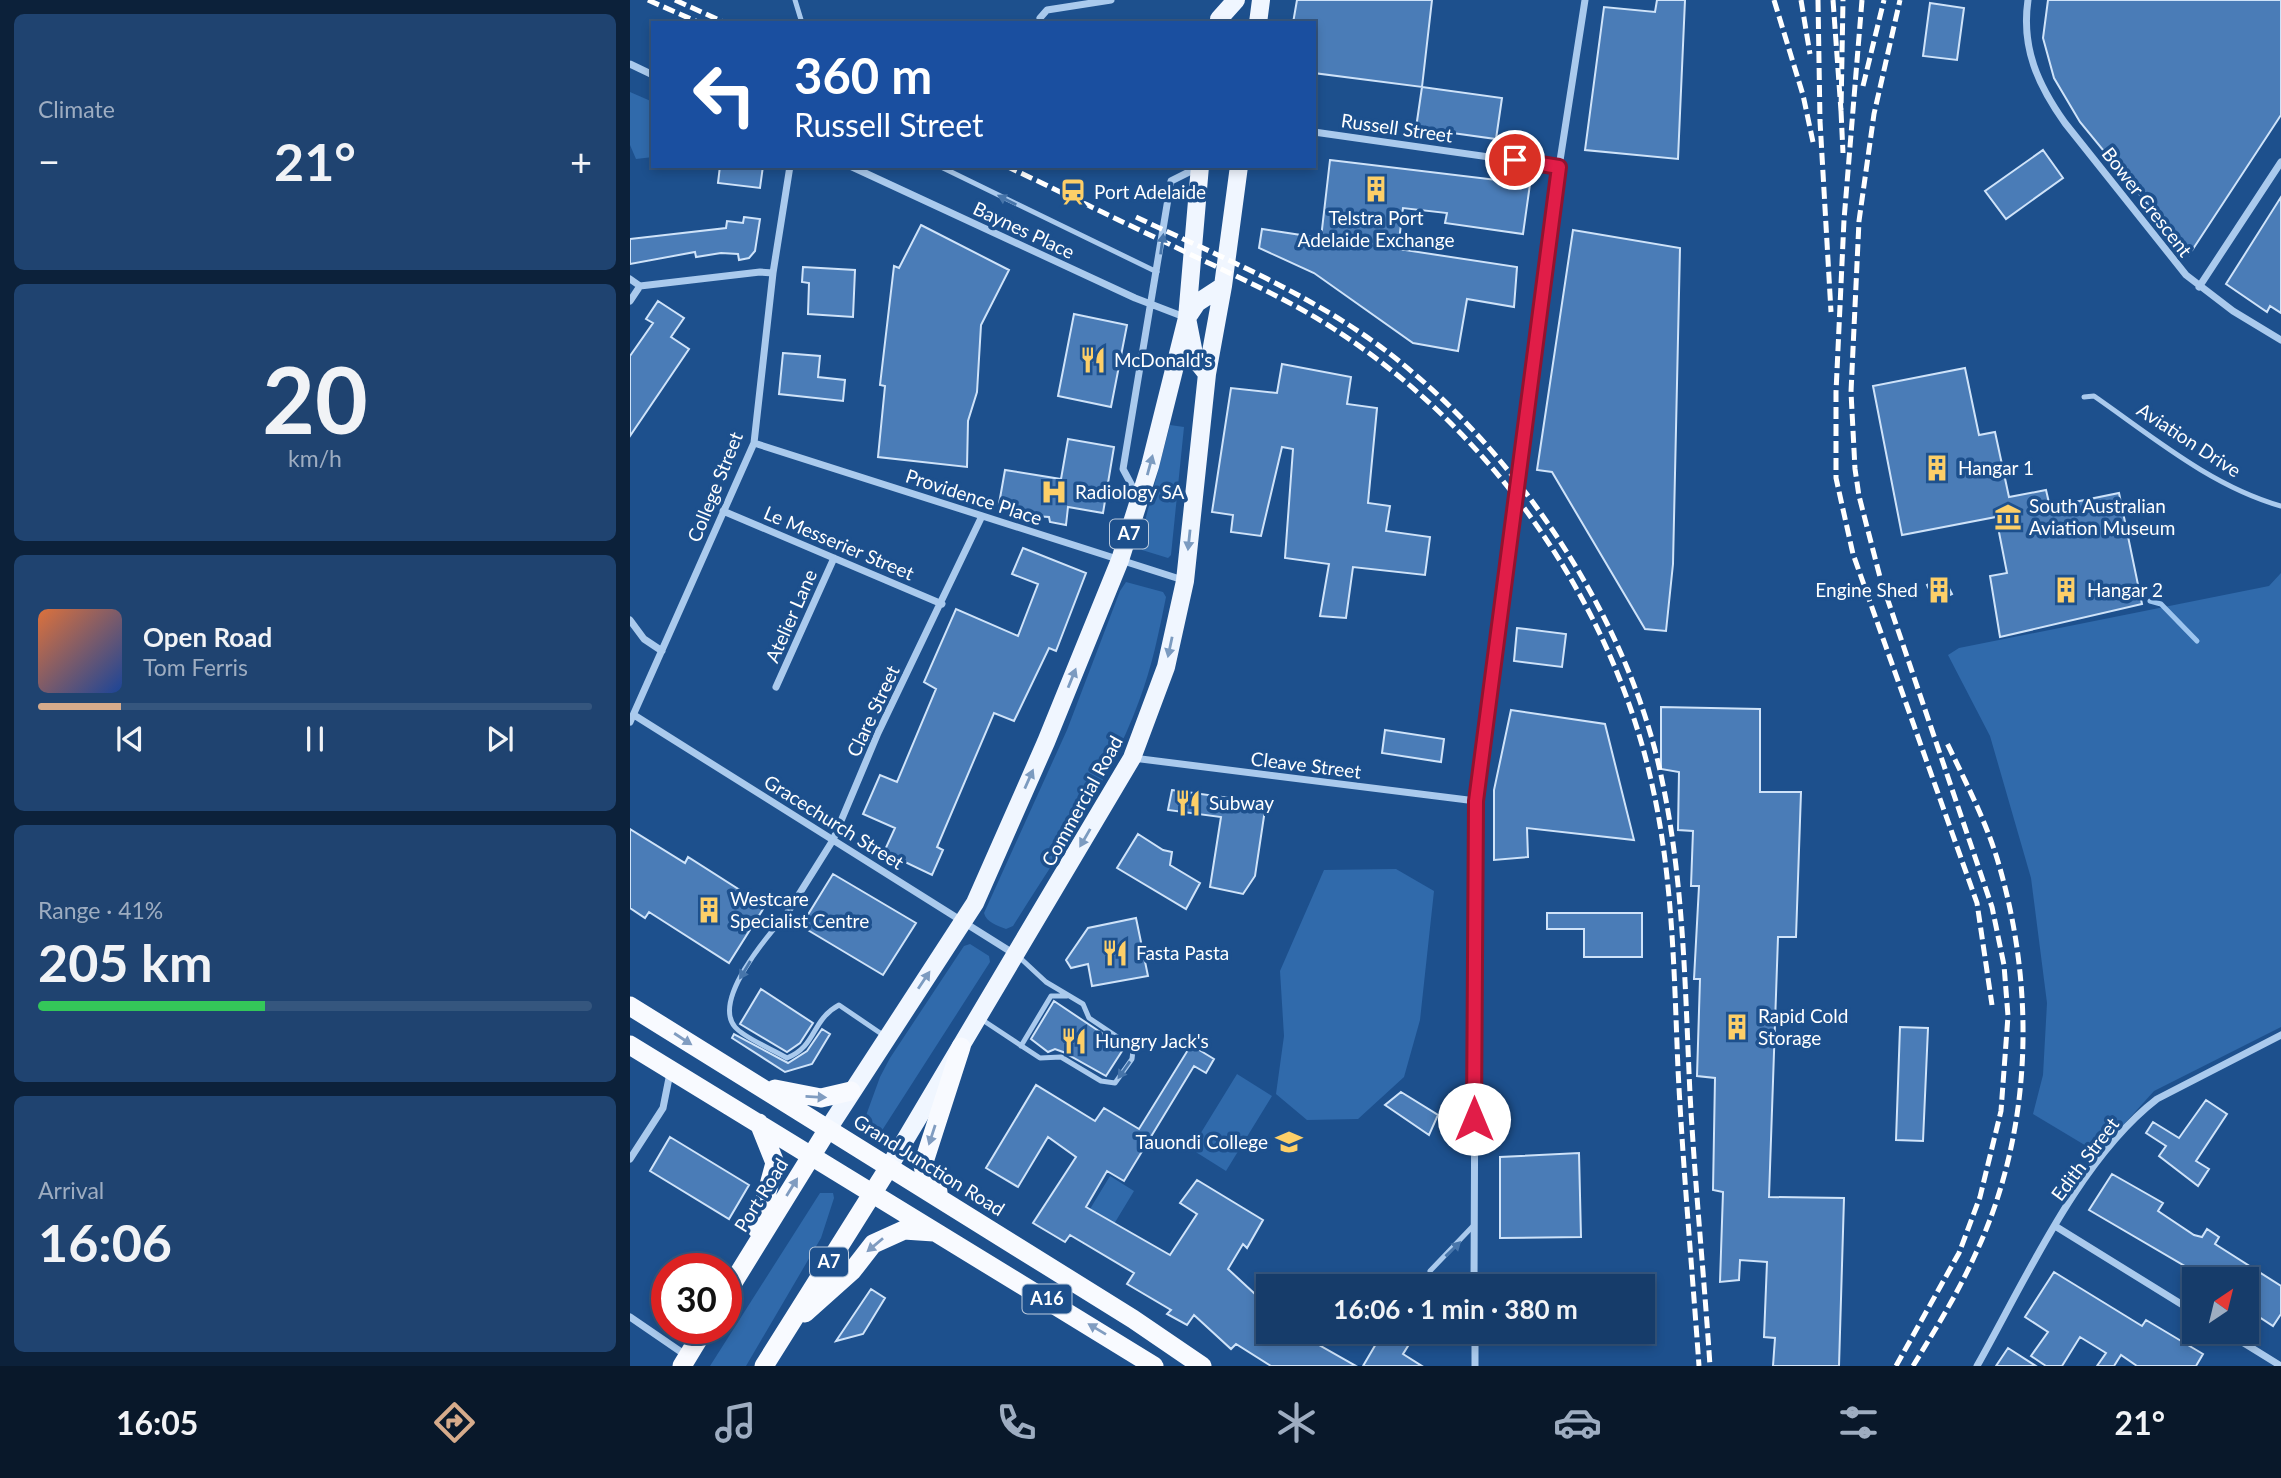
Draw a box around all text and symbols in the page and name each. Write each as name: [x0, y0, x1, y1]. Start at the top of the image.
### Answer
text: 360 m: [794, 46, 932, 104]
icon: left: [679, 49, 770, 140]
text: Climate: [38, 95, 115, 123]
text: Russell Street: [794, 105, 983, 144]
street label: Russell Street: [1340, 108, 1455, 147]
text: 21°: [274, 130, 356, 192]
pin: [1485, 130, 1545, 190]
text: −: [38, 138, 60, 184]
text: +: [570, 138, 592, 184]
icon: arrive: [1496, 141, 1534, 179]
street label: Bower Crescent: [2098, 142, 2197, 261]
building icon: Telstra Port Adelaide Exchange: [1361, 174, 1391, 204]
station icon: Port Adelaide: [1058, 177, 1088, 207]
place label: Port Adelaide: [1094, 180, 1206, 203]
one-way arrow: [997, 195, 1017, 207]
street label: Baynes Place: [970, 196, 1079, 263]
place label: Telstra Port Adelaide Exchange: [1298, 206, 1454, 251]
one-way arrow: [1156, 233, 1167, 255]
text: 20: [262, 344, 368, 453]
restaurant icon: McDonald's: [1078, 345, 1108, 375]
place label: McDonald's: [1114, 348, 1213, 371]
street label: Aviation Drive: [2133, 398, 2245, 482]
street label: College Street: [682, 428, 747, 545]
text: km/h: [288, 444, 342, 472]
building icon: Hangar 1: [1922, 453, 1952, 483]
one-way arrow: [1145, 454, 1156, 476]
place label: Hangar 1: [1958, 456, 2034, 479]
street label: Providence Place: [903, 464, 1045, 529]
hospital icon: Radiology SA: [1039, 477, 1069, 507]
place label: Radiology SA: [1075, 480, 1185, 503]
place label: South Australian Aviation Museum: [2029, 494, 2175, 539]
street label: Le Messerier Street: [761, 501, 918, 585]
museum icon: South Australian Aviation Museum: [1993, 502, 2023, 532]
road number: A7: [1110, 520, 1148, 548]
one-way arrow: [1183, 529, 1194, 551]
street label: Atelier Lane: [760, 566, 821, 666]
building icon: Engine Shed: [1924, 575, 1954, 605]
building icon: Hangar 2: [2051, 575, 2081, 605]
place label: Engine Shed: [1815, 578, 1918, 601]
place label: Hangar 2: [2087, 578, 2163, 601]
text: Open Road: [143, 621, 272, 653]
one-way arrow: [1165, 636, 1176, 658]
text: Tom Ferris: [143, 653, 248, 681]
street label: Clare Street: [841, 661, 904, 760]
one-way arrow: [1066, 668, 1077, 689]
icon: previous: [111, 720, 149, 758]
icon: pause: [296, 720, 334, 758]
icon: next: [481, 720, 519, 758]
street label: Commercial Road: [1036, 731, 1127, 870]
street label: Cleave Street: [1250, 746, 1363, 783]
street label: Gracechurch Street: [760, 769, 908, 874]
one-way arrow: [1023, 769, 1035, 789]
restaurant icon: Subway: [1173, 788, 1203, 818]
place label: Subway: [1209, 791, 1274, 814]
one-way arrow: [1079, 829, 1092, 848]
place label: Westcare Specialist Centre: [730, 887, 869, 932]
building icon: Westcare Specialist Centre: [694, 895, 724, 925]
text: Range · 41%: [38, 896, 163, 924]
text: 205 km: [38, 931, 212, 993]
restaurant icon: Fasta Pasta: [1100, 938, 1130, 968]
place label: Fasta Pasta: [1136, 941, 1229, 964]
one-way arrow: [739, 960, 752, 979]
one-way arrow: [917, 971, 931, 989]
place label: Rapid Cold Storage: [1758, 1004, 1848, 1049]
building icon: Rapid Cold Storage: [1722, 1012, 1752, 1042]
restaurant icon: Hungry Jack's: [1059, 1026, 1089, 1056]
place label: Hungry Jack's: [1095, 1029, 1209, 1052]
one-way arrow: [673, 1033, 692, 1046]
one-way arrow: [1117, 1061, 1131, 1079]
position arrow: [1437, 1082, 1511, 1156]
one-way arrow: [805, 1091, 827, 1102]
street label: Grand Junction Road: [850, 1109, 1009, 1220]
street label: Edith Street: [2046, 1112, 2123, 1205]
one-way arrow: [926, 1124, 937, 1145]
school or university icon: Tauondi College: [1274, 1127, 1304, 1157]
place label: Tauondi College: [1135, 1130, 1268, 1153]
street label: Port Road: [729, 1154, 792, 1236]
text: Arrival: [38, 1176, 104, 1204]
one-way arrow: [786, 1178, 798, 1197]
text: 16:06: [38, 1211, 172, 1273]
one-way arrow: [866, 1237, 884, 1253]
one-way arrow: [1444, 1241, 1461, 1258]
road number: A7: [810, 1247, 848, 1276]
speed limit sign: 30: [651, 1253, 742, 1344]
north arrow: [2182, 1267, 2259, 1344]
map controls: [2182, 1267, 2259, 1344]
road number: A16: [1022, 1284, 1072, 1314]
text: 16:06 · 1 min · 380 m: [1333, 1293, 1578, 1325]
one-way arrow: [1087, 1323, 1107, 1336]
icon: directions: [430, 1398, 479, 1447]
icon: music: [711, 1398, 760, 1447]
icon: phone: [992, 1398, 1041, 1447]
icon: climate: [1272, 1398, 1321, 1447]
icon: car: [1553, 1398, 1602, 1447]
icon: filters: [1834, 1398, 1883, 1447]
text: 16:05: [116, 1403, 198, 1442]
text: 21°: [2115, 1403, 2165, 1442]

